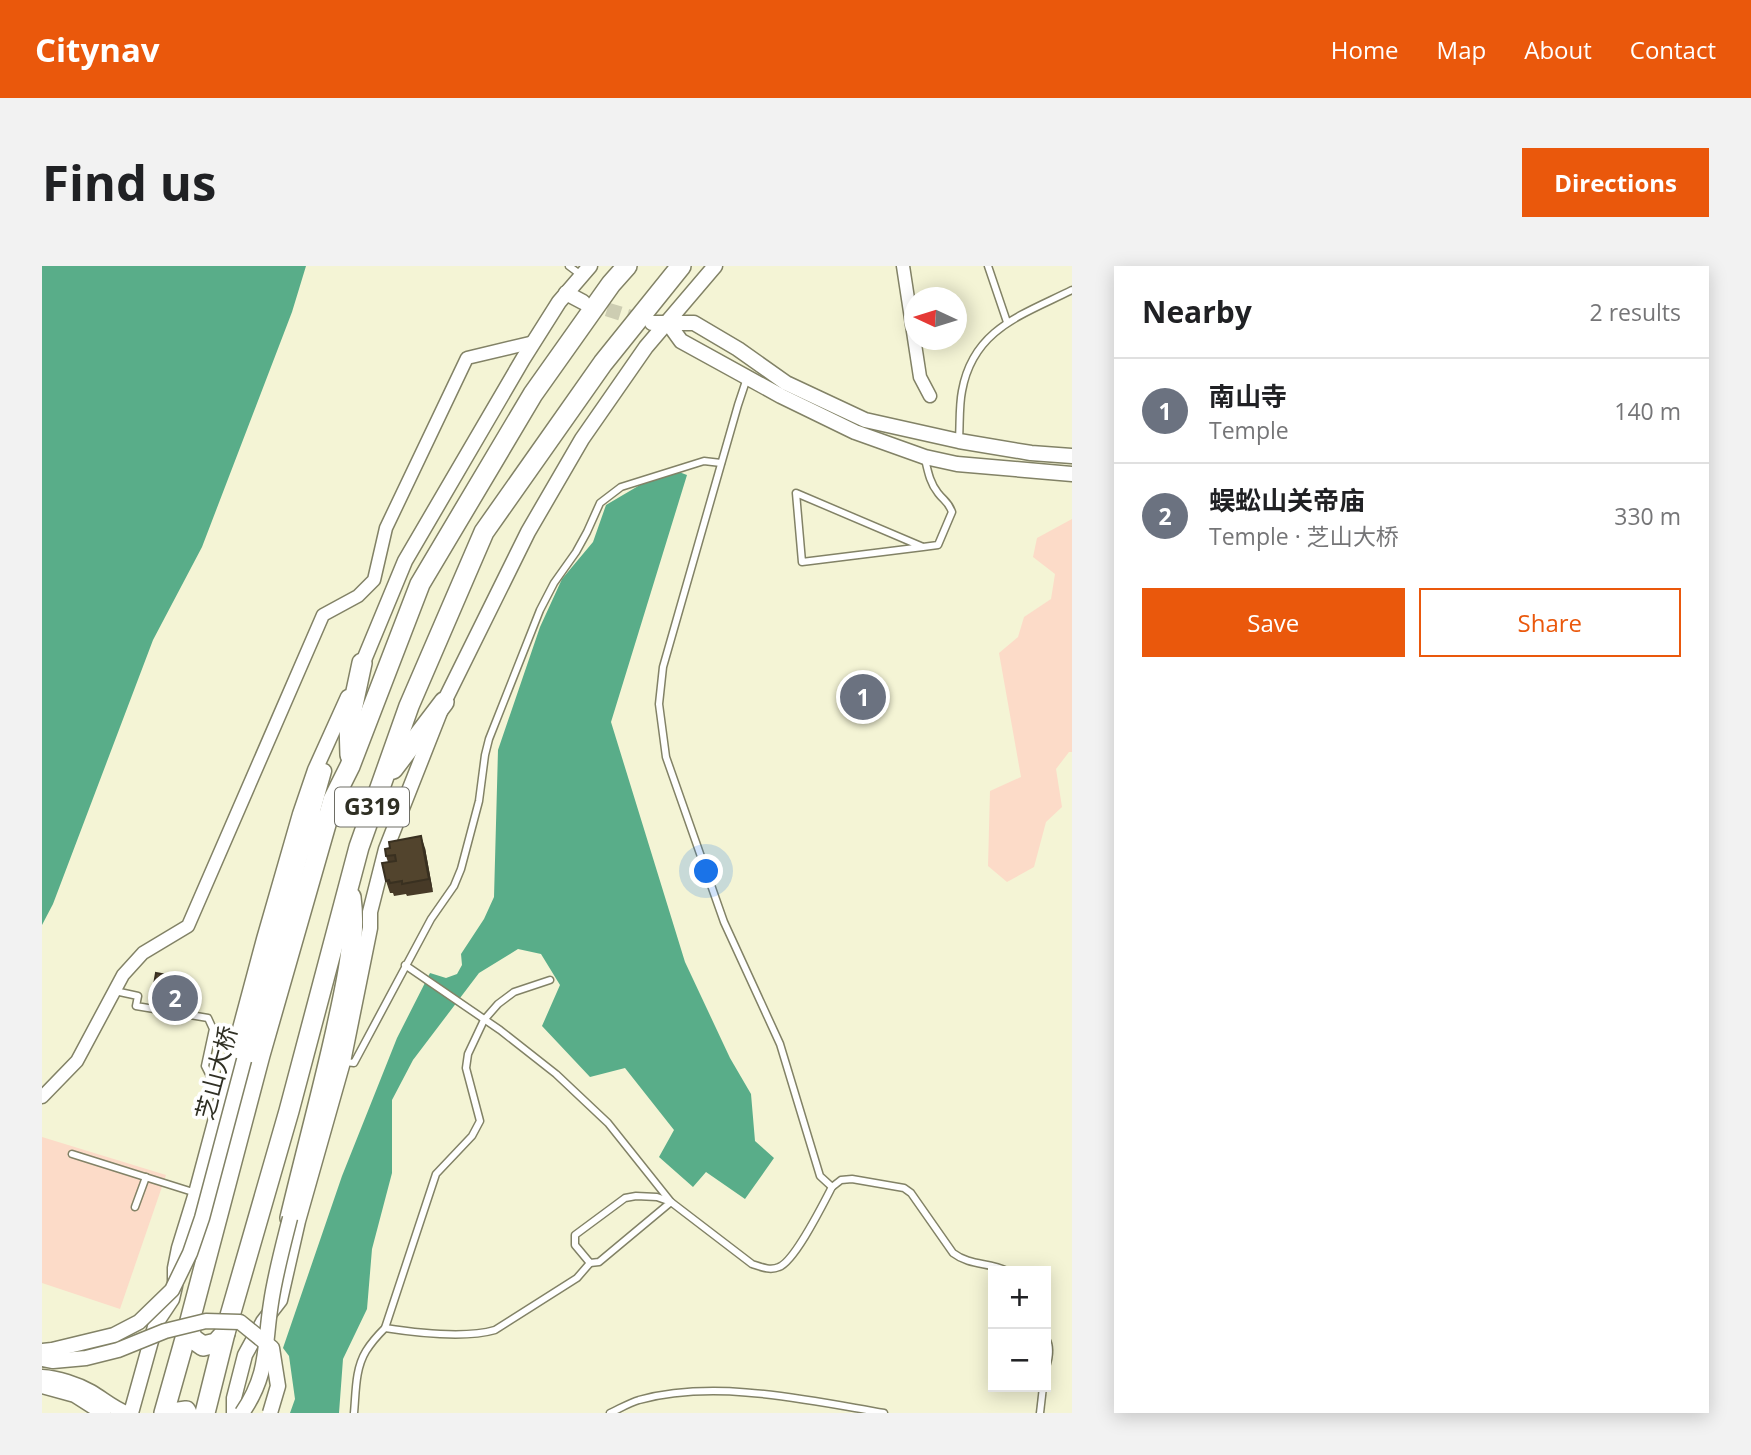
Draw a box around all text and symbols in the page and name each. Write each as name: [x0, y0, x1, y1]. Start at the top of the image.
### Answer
text: Citynav: [35, 27, 160, 72]
text: Home: [1331, 33, 1399, 66]
text: Map: [1437, 33, 1486, 66]
text: About: [1524, 33, 1592, 66]
text: Contact: [1630, 33, 1716, 66]
button: Directions: [1522, 148, 1709, 217]
text: Find us: [42, 149, 216, 215]
north arrow: [904, 287, 967, 350]
text: Nearby: [1142, 291, 1252, 332]
text: 2 results: [1590, 296, 1681, 328]
text: 南山寺: [1209, 378, 1287, 414]
text: 1: [1158, 395, 1172, 427]
text: 140 m: [1614, 395, 1681, 427]
text: Temple: [1209, 414, 1289, 446]
text: 蜈蚣山关帝庙: [1209, 482, 1365, 518]
text: 2: [1158, 500, 1172, 532]
text: 330 m: [1614, 500, 1681, 532]
text: Temple · 芝山大桥: [1209, 520, 1399, 552]
button: Save: [1142, 588, 1405, 657]
button: Share: [1419, 588, 1681, 657]
pin: 1: [840, 671, 886, 723]
road number: G319: [335, 788, 409, 827]
your location: [689, 854, 723, 888]
pin: 2: [152, 972, 198, 1024]
street label: 芝山大桥: [187, 1022, 244, 1123]
map controls: [988, 1266, 1051, 1392]
button: +: [988, 1266, 1051, 1329]
button: −: [988, 1329, 1051, 1392]

